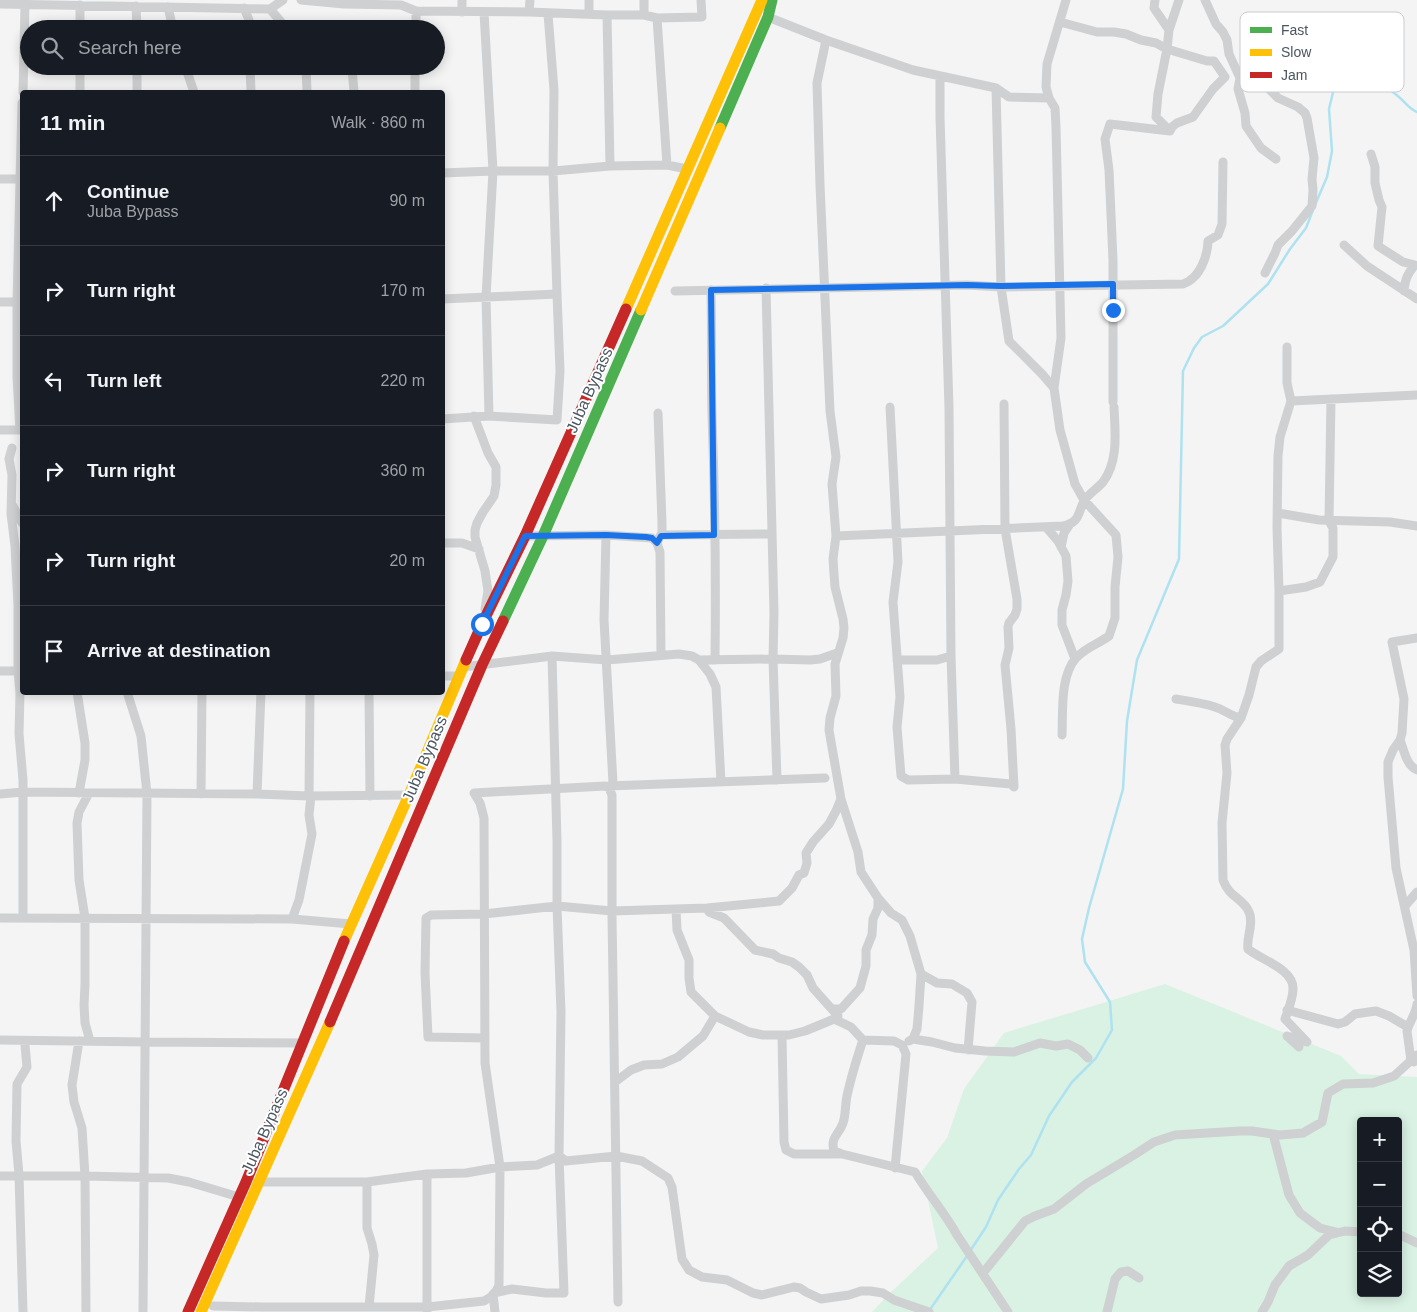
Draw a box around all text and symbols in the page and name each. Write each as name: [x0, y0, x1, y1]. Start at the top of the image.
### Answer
legend: [1240, 12, 1404, 92]
search box: [20, 20, 445, 75]
text: Fast: [1281, 22, 1308, 38]
icon: search: [38, 34, 66, 62]
text: Search here: [78, 37, 182, 58]
text: Slow: [1281, 44, 1312, 60]
text: Jam: [1281, 67, 1307, 83]
text: 11 min: [40, 111, 105, 134]
text: Walk · 860 m: [331, 114, 425, 131]
text: Continue: [87, 181, 169, 202]
icon: ahead: [40, 187, 68, 215]
text: 90 m: [389, 192, 425, 209]
text: Juba Bypass: [87, 203, 179, 220]
icon: right: [40, 277, 68, 305]
text: Turn right: [87, 280, 175, 301]
text: 170 m: [381, 282, 425, 299]
route end: [1102, 299, 1125, 322]
street label: Juba Bypass: [563, 345, 616, 436]
icon: left: [40, 367, 68, 395]
text: Turn left: [87, 370, 162, 391]
text: 220 m: [381, 372, 425, 389]
icon: right: [40, 457, 68, 485]
text: Turn right: [87, 460, 175, 481]
text: 360 m: [381, 462, 425, 479]
icon: right: [40, 547, 68, 575]
text: Turn right: [87, 550, 175, 571]
text: 20 m: [389, 552, 425, 569]
route start: [471, 613, 494, 636]
icon: arrive: [40, 637, 68, 665]
text: Arrive at destination: [87, 640, 271, 661]
street label: Juba Bypass: [399, 714, 450, 805]
street label: Juba Bypass: [238, 1086, 291, 1177]
map controls: [1357, 1117, 1402, 1297]
button: +: [1357, 1117, 1402, 1162]
button: −: [1357, 1162, 1402, 1207]
button: locate: [1357, 1207, 1402, 1252]
button: layers: [1357, 1252, 1402, 1297]

